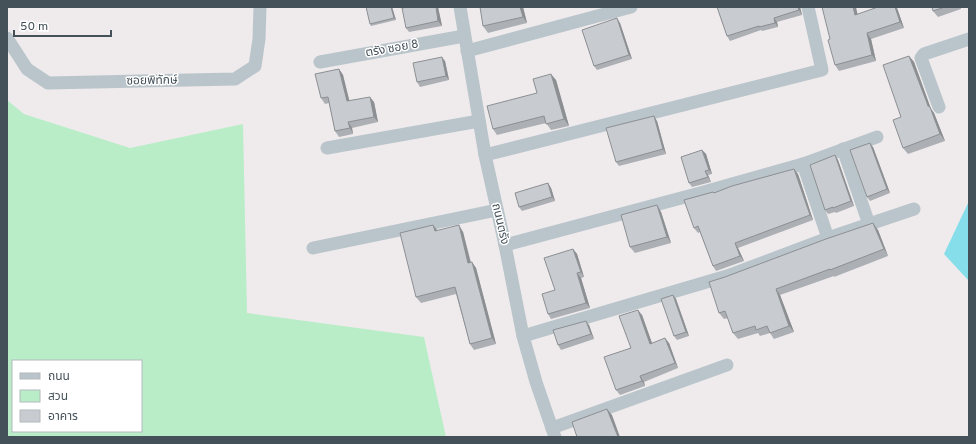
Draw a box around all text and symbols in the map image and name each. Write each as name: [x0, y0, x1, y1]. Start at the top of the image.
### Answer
scale bar: [14, 12, 111, 38]
text: 50 m: [20, 19, 48, 35]
street label: ตรัง ซอย 8: [364, 36, 420, 62]
street label: ซอยพิทักษ์: [126, 73, 178, 89]
street label: ถนนตรัง: [487, 202, 513, 246]
legend: [12, 360, 142, 432]
text: ถนน: [48, 369, 70, 385]
text: สวน: [48, 389, 68, 405]
text: อาคาร: [48, 409, 78, 425]

